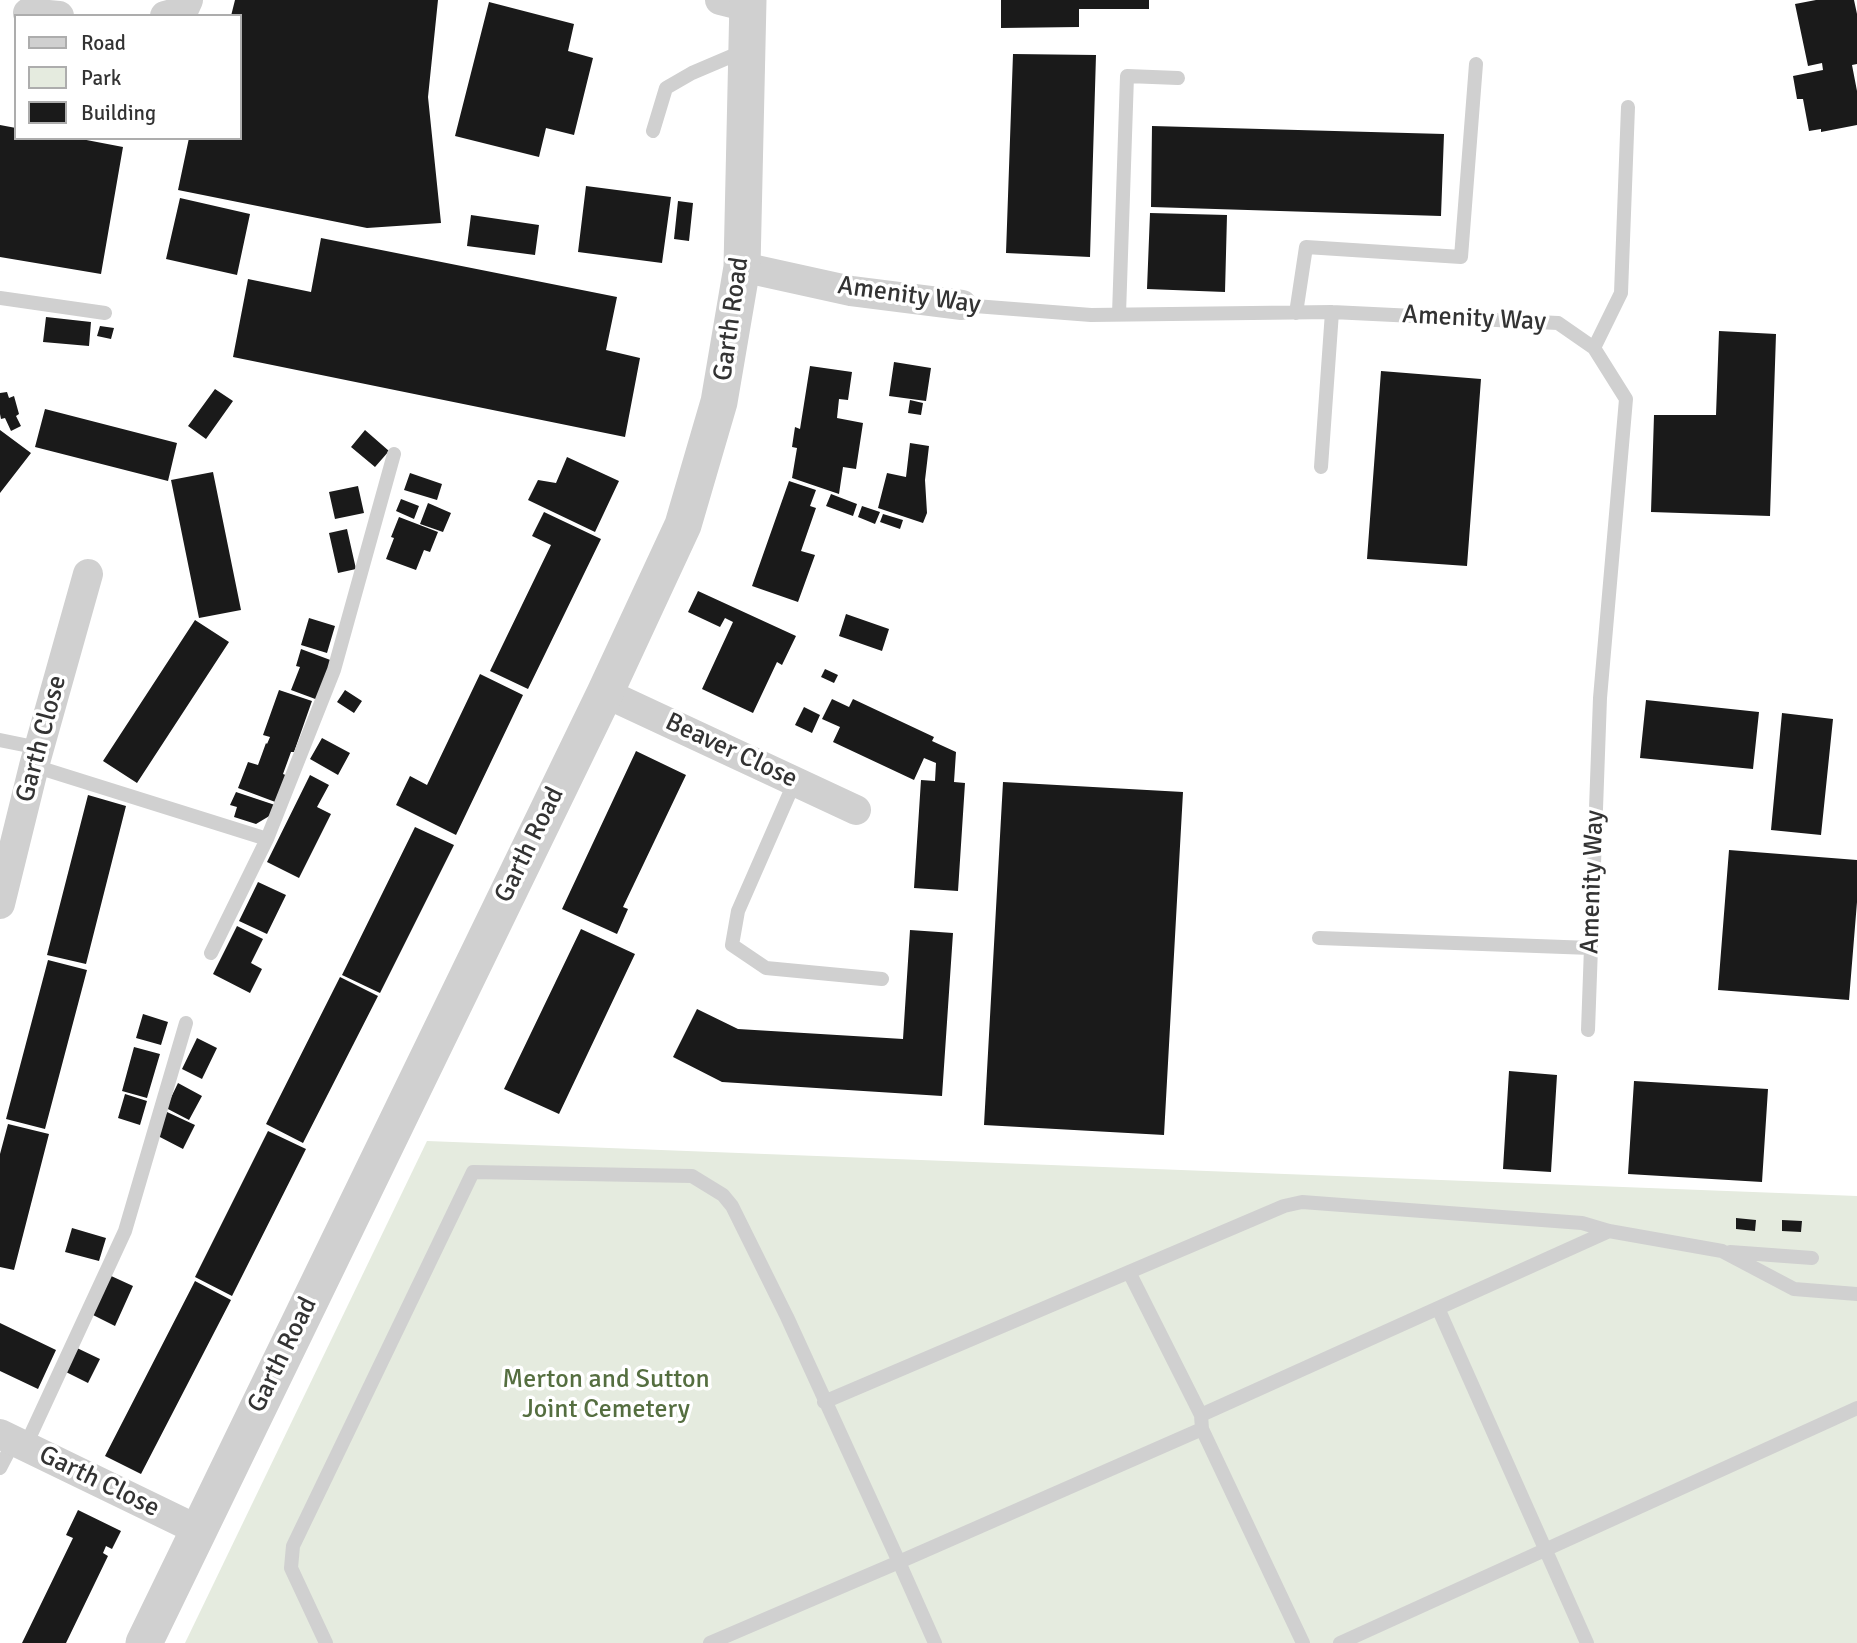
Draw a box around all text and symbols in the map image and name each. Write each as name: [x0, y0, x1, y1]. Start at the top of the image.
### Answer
legend: [14, 14, 242, 140]
text: Road: [81, 30, 126, 56]
text: Park: [81, 65, 121, 91]
text: Building: [81, 100, 156, 126]
street label: Garth Road: [708, 255, 756, 383]
street label: Amenity Way: [836, 271, 982, 321]
street label: Amenity Way: [1401, 300, 1547, 338]
street label: Garth Close: [10, 672, 74, 806]
street label: Beaver Close: [660, 707, 802, 795]
street label: Garth Road: [489, 782, 571, 908]
street label: Amenity Way: [1575, 810, 1611, 954]
street label: Garth Road: [242, 1292, 324, 1418]
park label: Merton and Sutton Joint Cemetery: [502, 1364, 710, 1426]
street label: Garth Close: [34, 1439, 164, 1525]

